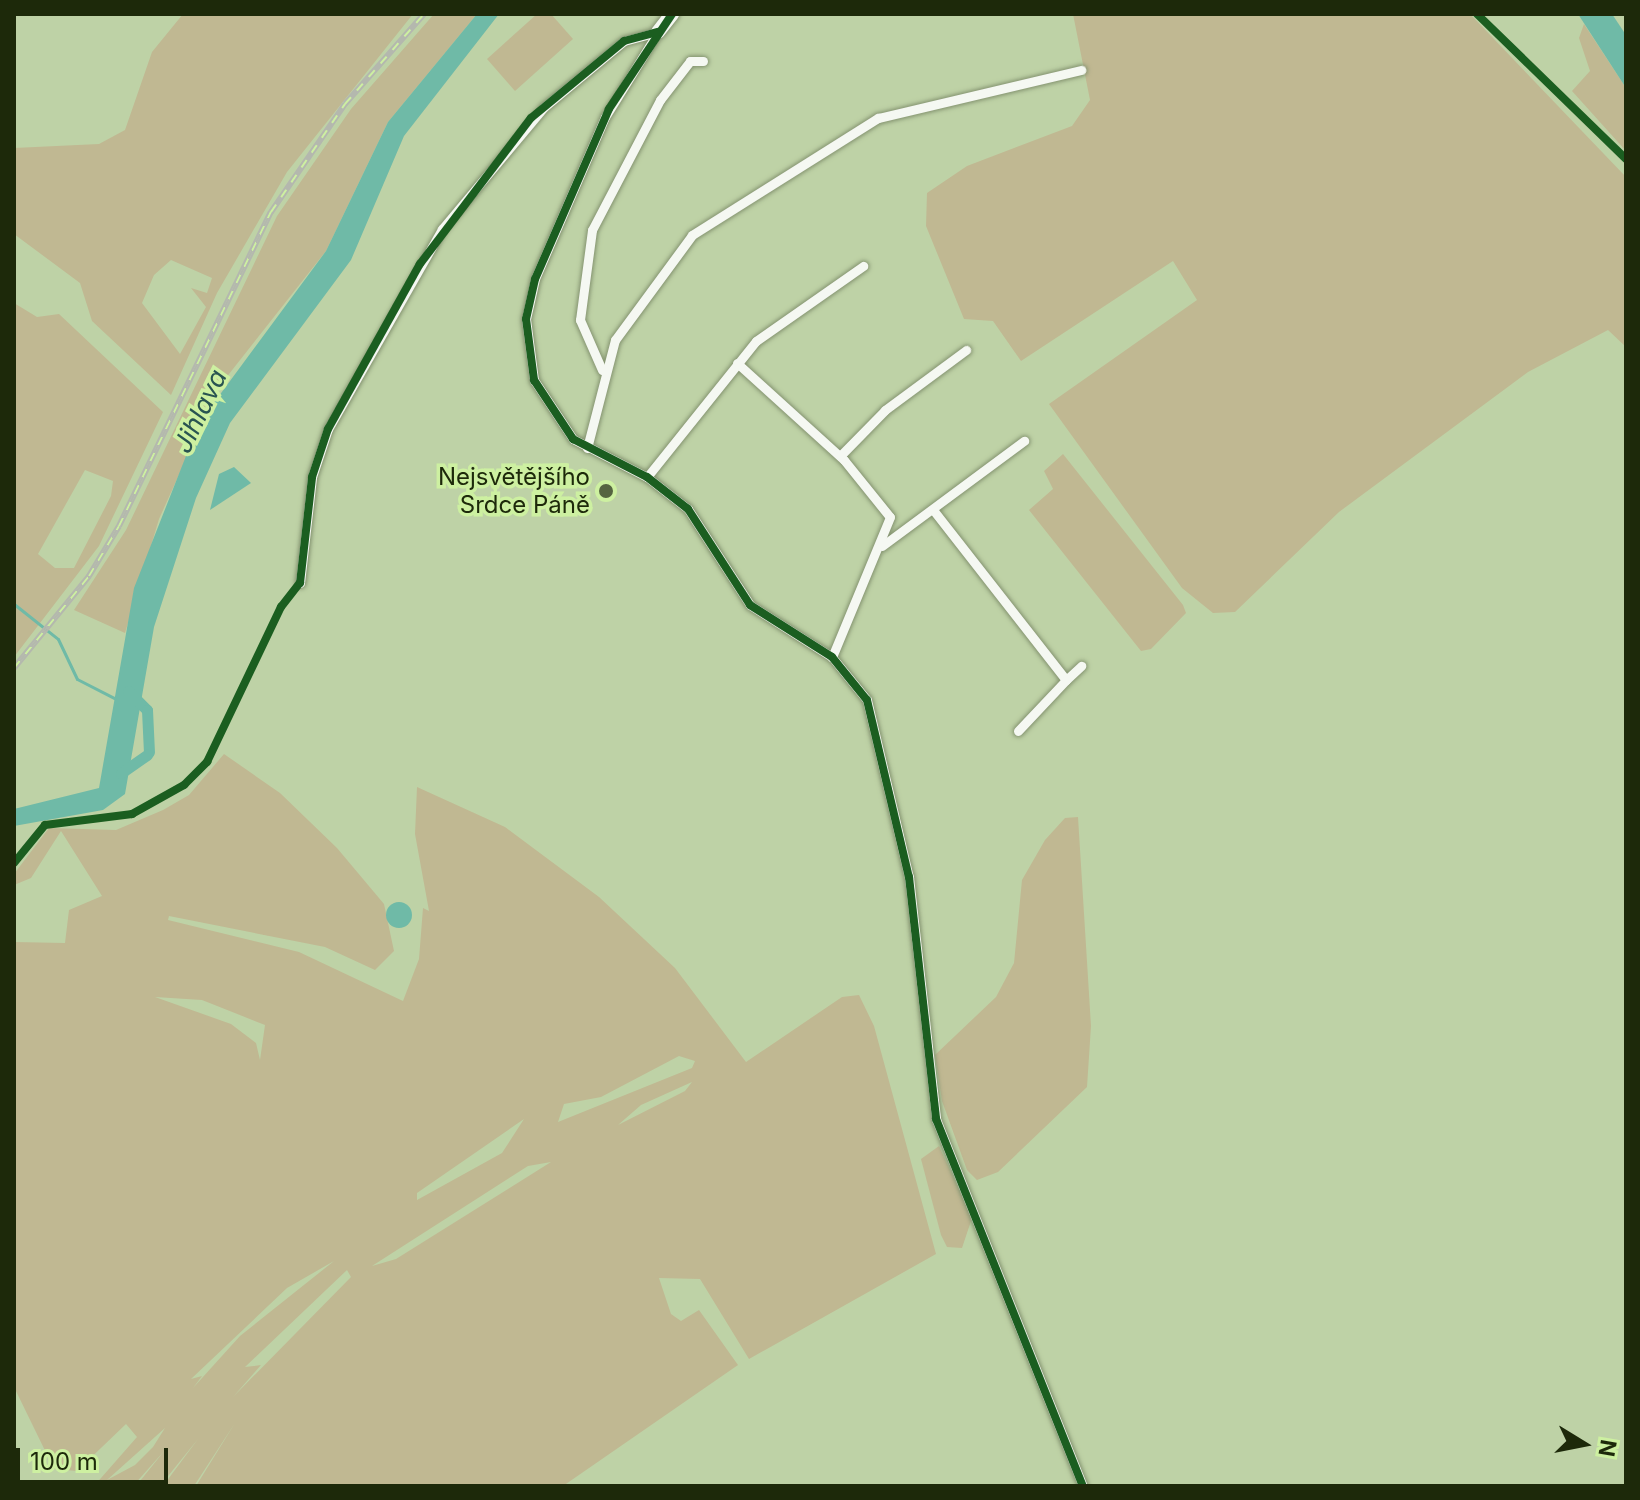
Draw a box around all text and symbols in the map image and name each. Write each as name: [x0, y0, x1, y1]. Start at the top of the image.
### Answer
water label: Jihlava: [167, 364, 233, 458]
place label: Nejsvětějšího Srdce Páně: [438, 463, 590, 519]
marker: Nejsvětějšího Srdce Páně: [597, 482, 615, 500]
north arrow: [1544, 1404, 1624, 1484]
scale bar: [20, 1432, 172, 1482]
text: N: [1593, 1438, 1622, 1459]
text: 100 m: [30, 1447, 98, 1476]

